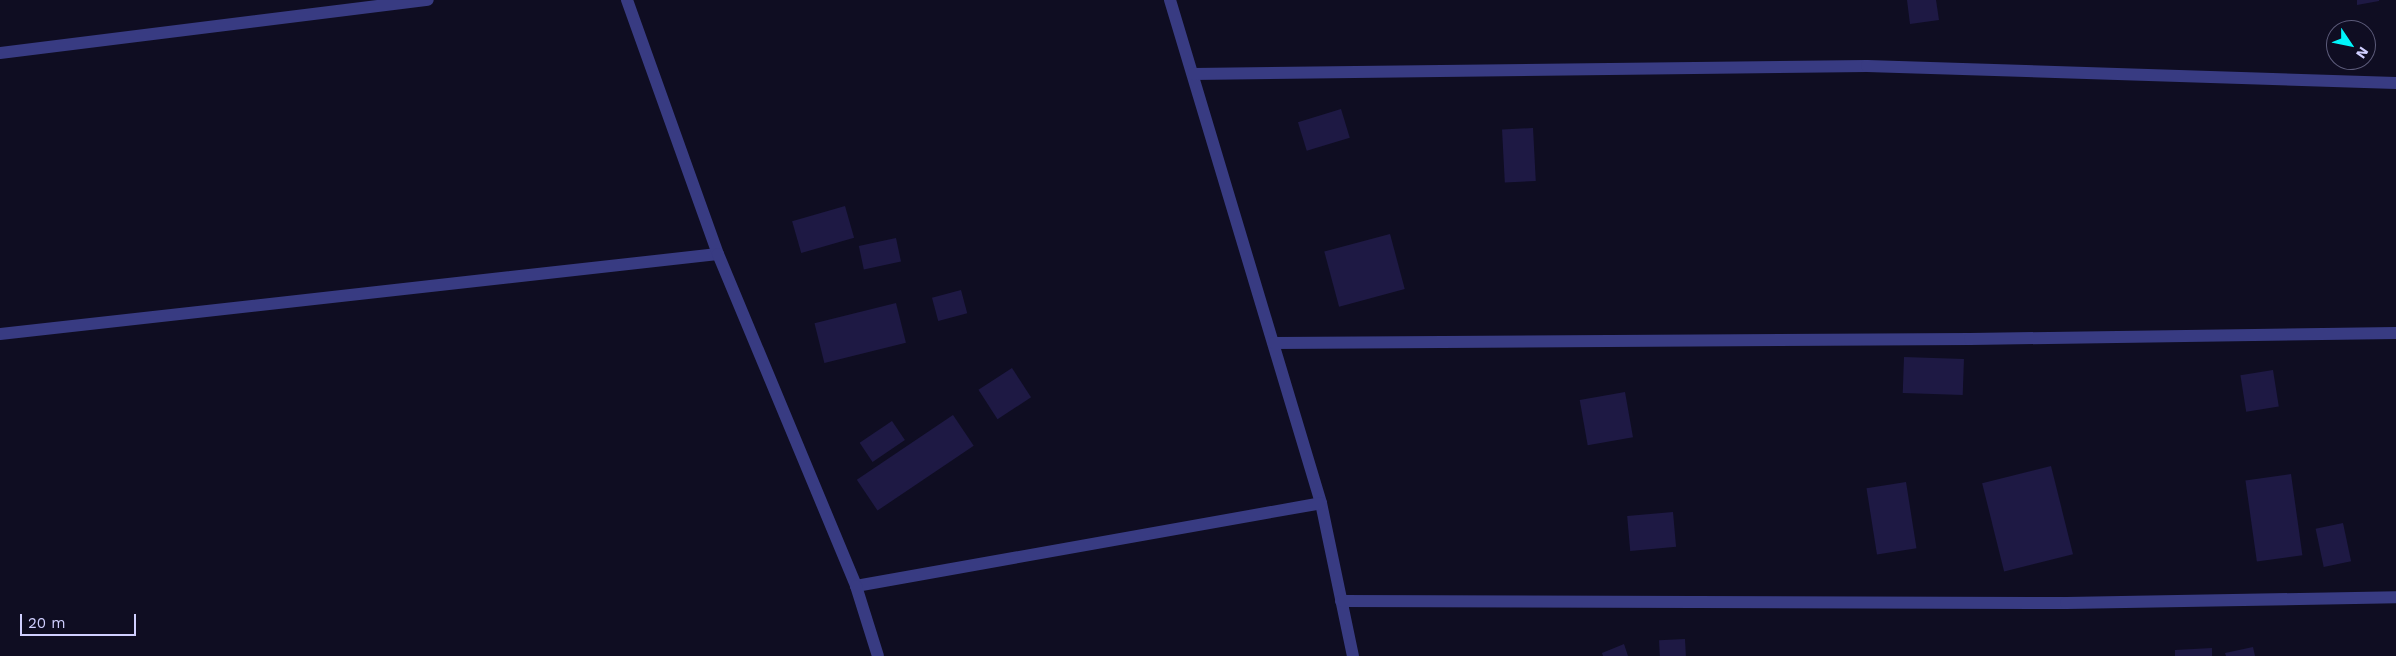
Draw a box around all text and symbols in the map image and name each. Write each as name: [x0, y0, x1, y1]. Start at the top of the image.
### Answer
north arrow: [2326, 20, 2376, 70]
text: N: [2353, 44, 2372, 62]
scale bar: [22, 604, 139, 636]
text: 20 m: [28, 614, 66, 632]

